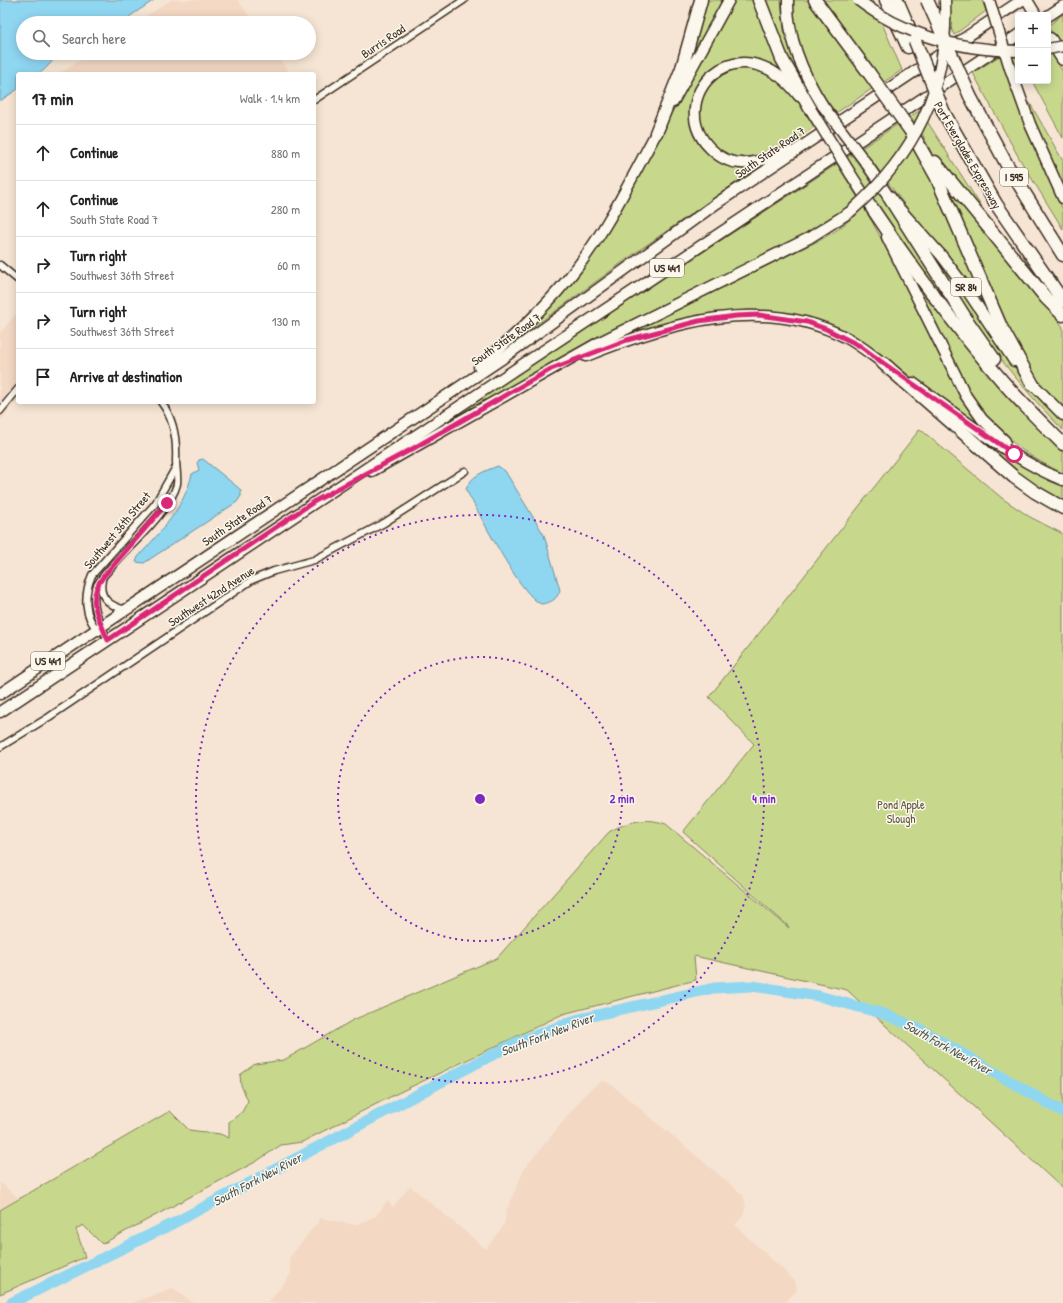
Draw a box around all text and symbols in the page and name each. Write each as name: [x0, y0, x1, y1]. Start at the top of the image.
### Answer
map controls: [1015, 12, 1051, 84]
button: +: [1015, 12, 1051, 48]
search box: [16, 16, 316, 60]
street label: Burris Road: [358, 20, 409, 62]
icon: search: [30, 27, 52, 49]
text: Search here: [62, 28, 126, 49]
button: −: [1015, 48, 1051, 84]
text: 17 min: [32, 87, 74, 110]
text: Walk · 1.4 km: [240, 89, 300, 107]
street label: Port Everglades Expressway: [930, 98, 1006, 212]
street label: South State Road 7: [731, 122, 809, 182]
icon: ahead: [32, 142, 54, 164]
text: Continue: [70, 142, 118, 163]
text: 880 m: [271, 144, 300, 162]
road number: I 595: [1000, 168, 1028, 186]
text: Continue: [70, 189, 118, 210]
icon: ahead: [32, 198, 54, 220]
text: 280 m: [271, 200, 300, 218]
text: South State Road 7: [70, 210, 158, 228]
text: Turn right: [70, 245, 126, 266]
icon: right: [32, 254, 54, 276]
text: 60 m: [277, 256, 300, 274]
road number: US 441: [650, 259, 684, 277]
text: Southwest 36th Street: [70, 266, 174, 284]
road number: SR 84: [951, 278, 981, 296]
text: Turn right: [70, 301, 126, 322]
street label: South State Road 7: [468, 309, 544, 369]
icon: right: [32, 310, 54, 332]
text: 130 m: [272, 312, 300, 330]
text: Southwest 36th Street: [70, 322, 174, 340]
icon: arrive: [32, 366, 54, 388]
text: Arrive at destination: [70, 366, 182, 387]
route start: [1005, 445, 1023, 463]
street label: Southwest 36th Street: [80, 487, 155, 572]
street label: South State Road 7: [198, 490, 276, 550]
route end: [158, 494, 176, 512]
street label: Southwest 42nd Avenue: [165, 562, 258, 630]
road number: US 441: [31, 652, 65, 670]
text: 2 min: [610, 790, 635, 807]
text: 4 min: [752, 790, 776, 807]
centre of rings: [473, 792, 487, 806]
park label: Pond Apple Slough: [877, 796, 925, 827]
water label: South Fork New River: [498, 1007, 598, 1060]
water label: South Fork New River: [901, 1015, 997, 1080]
water label: South Fork New River: [209, 1147, 306, 1210]

